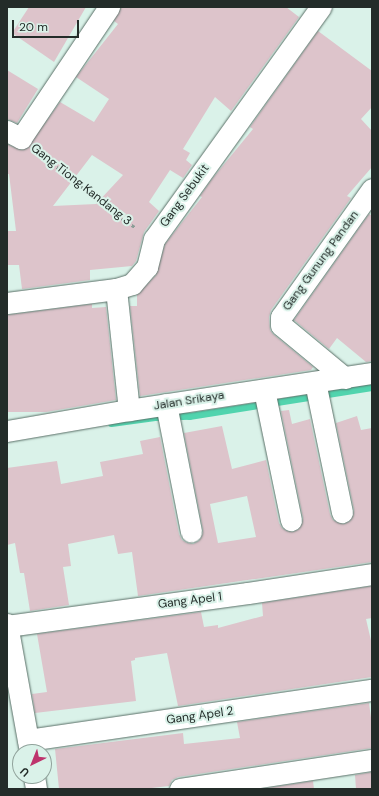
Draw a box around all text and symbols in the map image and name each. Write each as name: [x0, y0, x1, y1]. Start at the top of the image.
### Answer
scale bar: [14, 12, 81, 38]
text: 20 m: [19, 19, 48, 35]
street label: Gang Tiong Kandang 3: [28, 141, 134, 229]
street label: Gang Sebukit: [157, 162, 213, 230]
street label: Gang Gunung Pandan: [280, 208, 362, 314]
street label: Jalan Srikaya: [153, 388, 225, 414]
street label: Gang Apel 1: [157, 590, 223, 612]
street label: Gang Apel 2: [166, 704, 234, 728]
north arrow: [12, 744, 52, 784]
text: U: [17, 764, 32, 780]

